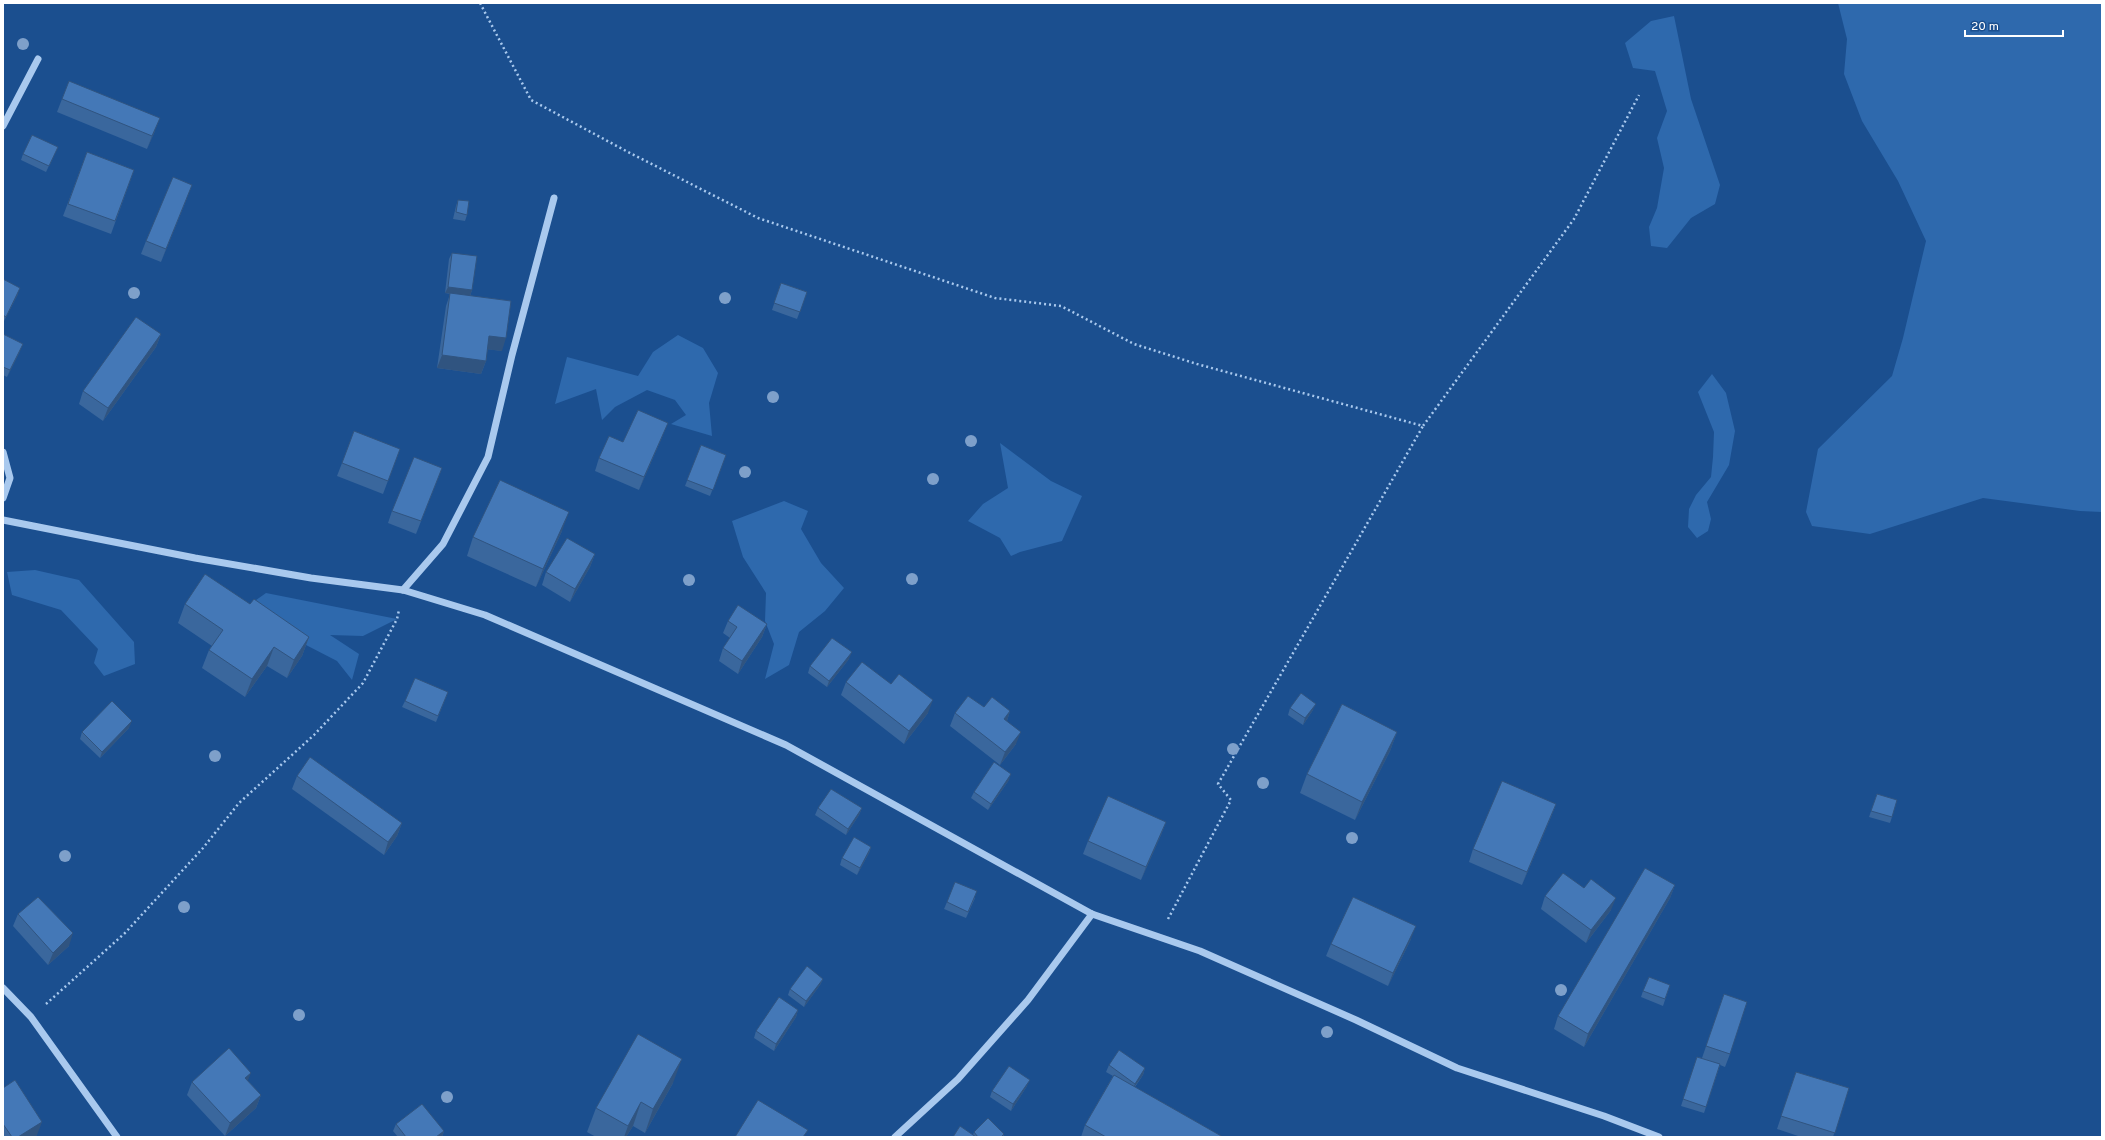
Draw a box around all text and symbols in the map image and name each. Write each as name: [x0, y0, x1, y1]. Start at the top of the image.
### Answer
scale bar: [1965, 12, 2063, 38]
text: 20 m: [1971, 19, 1999, 35]

